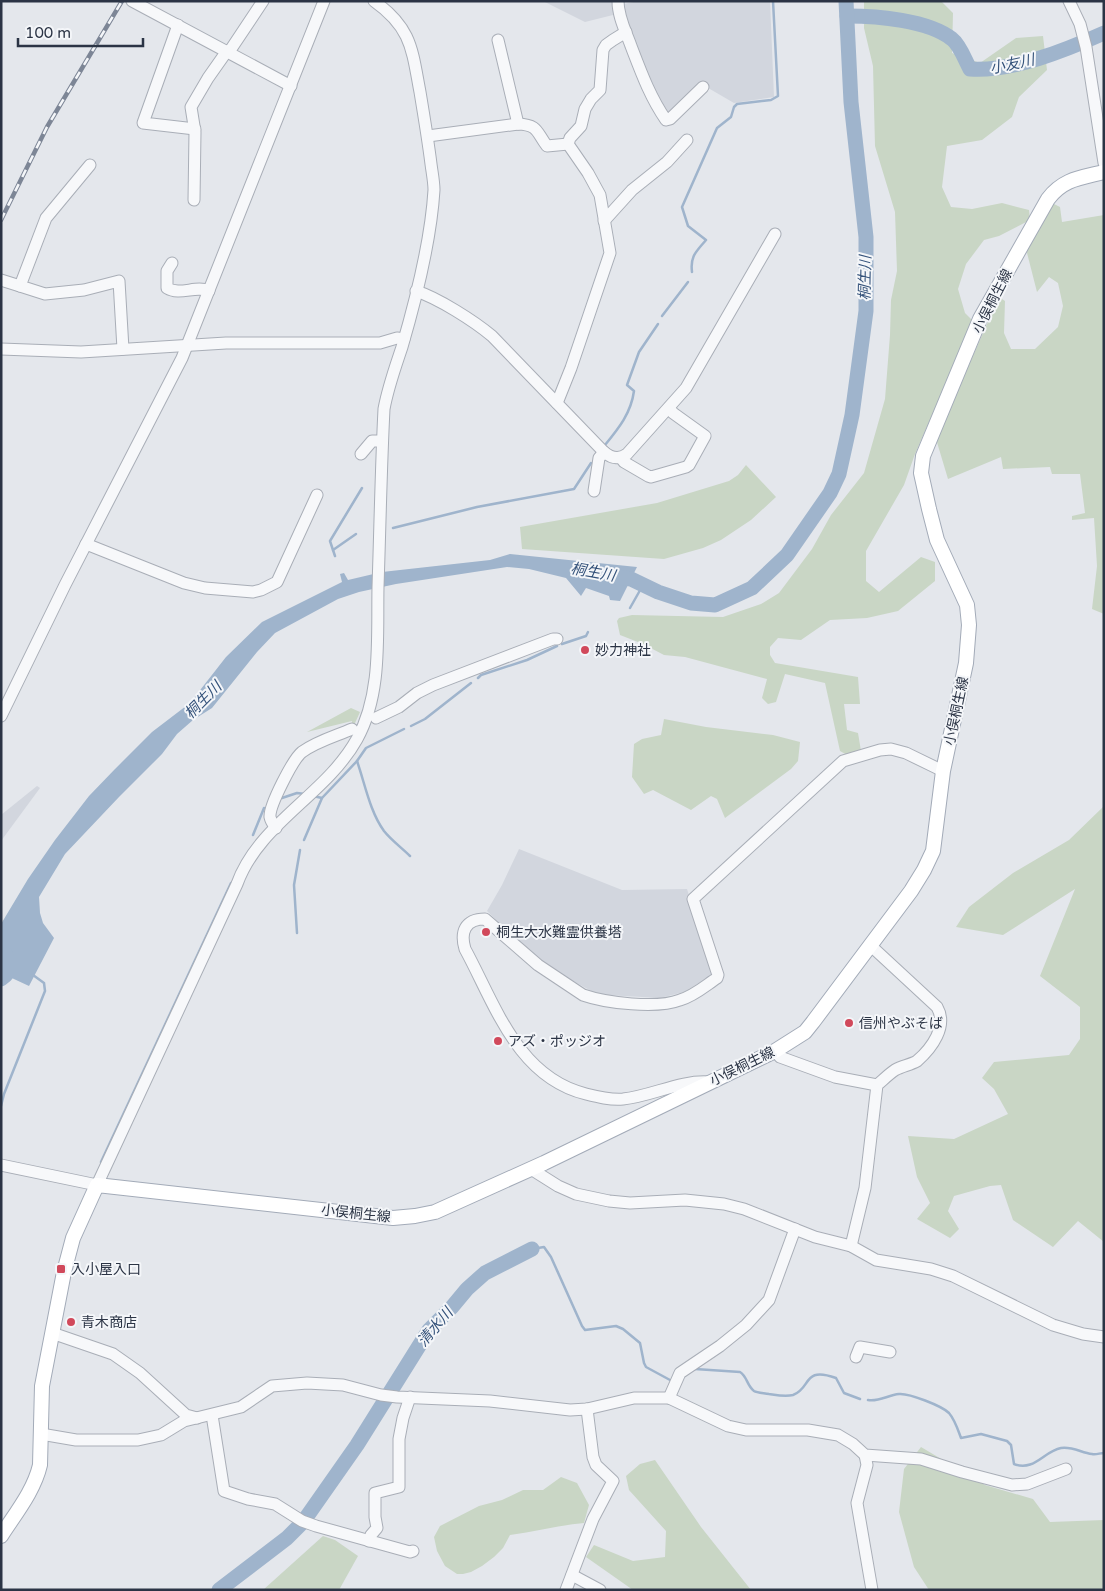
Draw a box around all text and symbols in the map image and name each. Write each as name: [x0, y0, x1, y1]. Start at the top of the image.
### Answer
scale bar: [18, 15, 142, 47]
text: 100 m: [25, 24, 71, 42]
water label: 小友川: [988, 50, 1038, 77]
water label: 桐生川: [856, 253, 874, 301]
street label: 小俣桐生線: [969, 266, 1016, 336]
water label: 桐生川: [569, 559, 619, 585]
place label: 妙力神社: [595, 642, 651, 659]
marker: 妙力神社: [579, 644, 591, 656]
street label: 小俣桐生線: [941, 675, 972, 747]
water label: 桐生川: [181, 676, 227, 722]
place label: 桐生大水難霊供養塔: [496, 924, 622, 941]
marker: 桐生大水難霊供養塔: [480, 926, 492, 938]
place label: 信州やぶそば: [859, 1015, 943, 1032]
marker: 信州やぶそば: [843, 1017, 855, 1029]
place label: アズ・ポッジオ: [508, 1033, 606, 1050]
marker: アズ・ポッジオ: [492, 1035, 504, 1047]
street label: 小俣桐生線: [707, 1043, 777, 1089]
street label: 小俣桐生線: [320, 1201, 392, 1226]
place label: 入小屋入口: [71, 1261, 141, 1278]
marker: 入小屋入口: [55, 1263, 67, 1275]
water label: 清水川: [414, 1302, 458, 1350]
place label: 青木商店: [81, 1314, 137, 1331]
marker: 青木商店: [65, 1316, 77, 1328]

